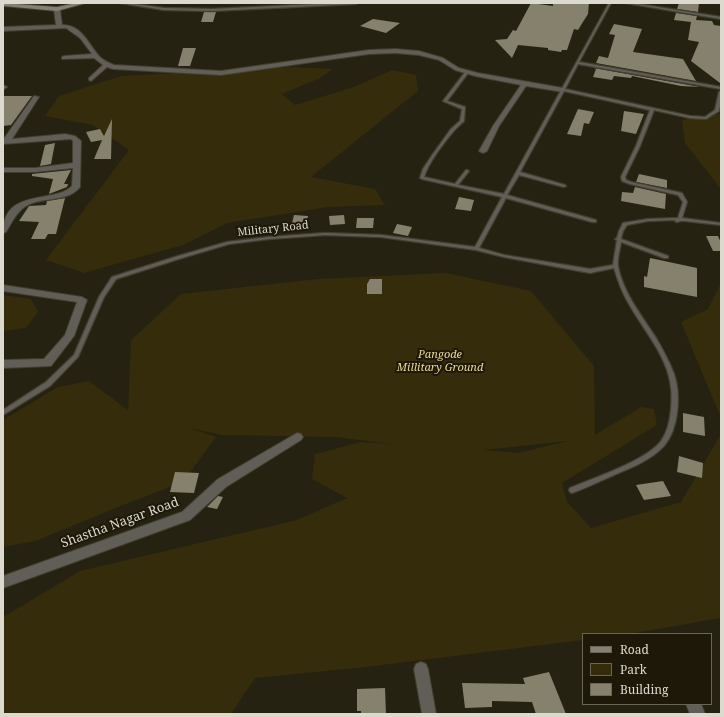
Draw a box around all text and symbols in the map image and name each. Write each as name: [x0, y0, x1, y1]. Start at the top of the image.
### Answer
street label: Military Road: [237, 219, 309, 239]
park label: Pangode Millitary Ground: [397, 348, 483, 374]
street label: Shastha Nagar Road: [59, 494, 181, 552]
legend: [582, 633, 712, 705]
text: Road: [620, 641, 649, 658]
text: Park: [620, 661, 647, 678]
text: Building: [620, 681, 668, 698]

